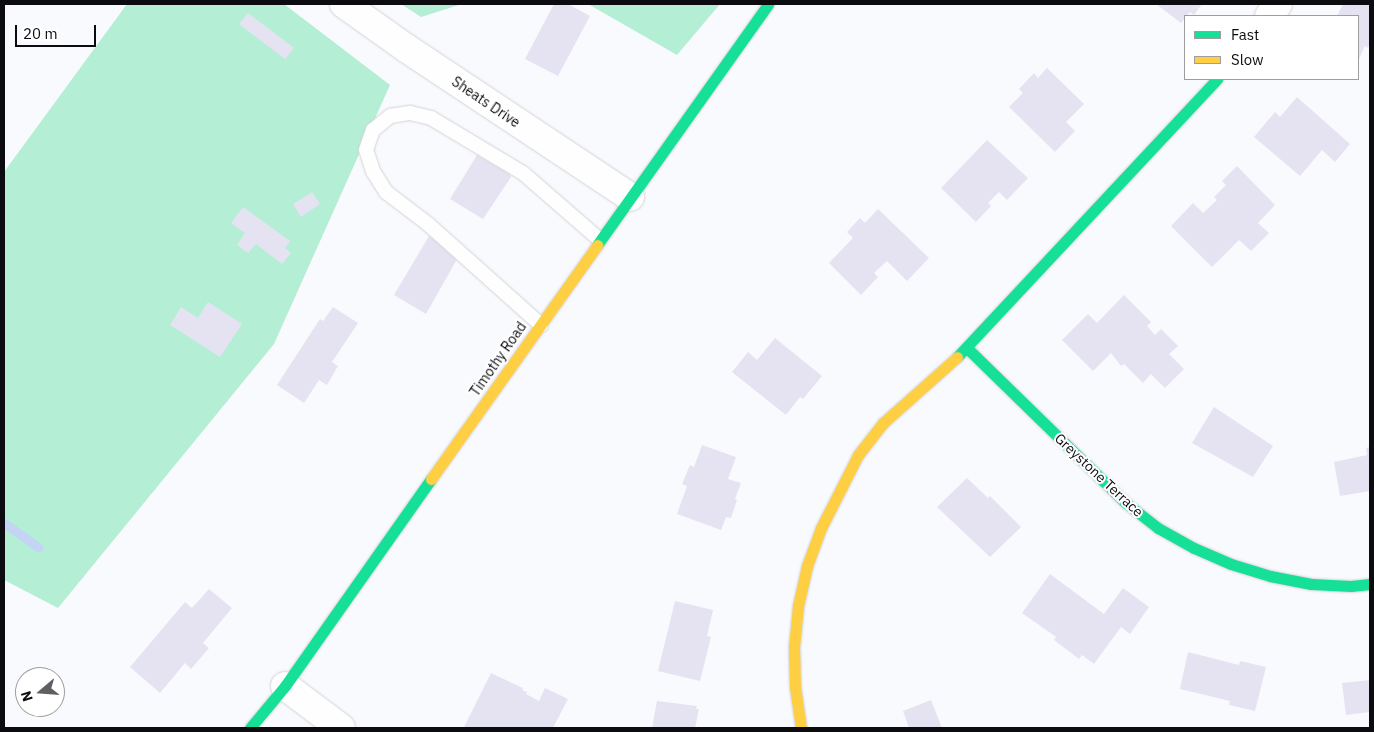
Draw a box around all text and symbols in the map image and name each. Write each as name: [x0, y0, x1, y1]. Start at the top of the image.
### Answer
scale bar: [18, 15, 99, 47]
legend: [1184, 15, 1359, 80]
text: 20 m: [23, 24, 58, 43]
text: Fast: [1231, 25, 1259, 44]
text: Slow: [1231, 50, 1264, 69]
street label: Sheats Drive: [449, 73, 523, 131]
street label: Timothy Road: [466, 319, 530, 399]
street label: Greystone Terrace: [1051, 430, 1147, 520]
north arrow: [15, 667, 65, 717]
text: N: [17, 689, 37, 704]

